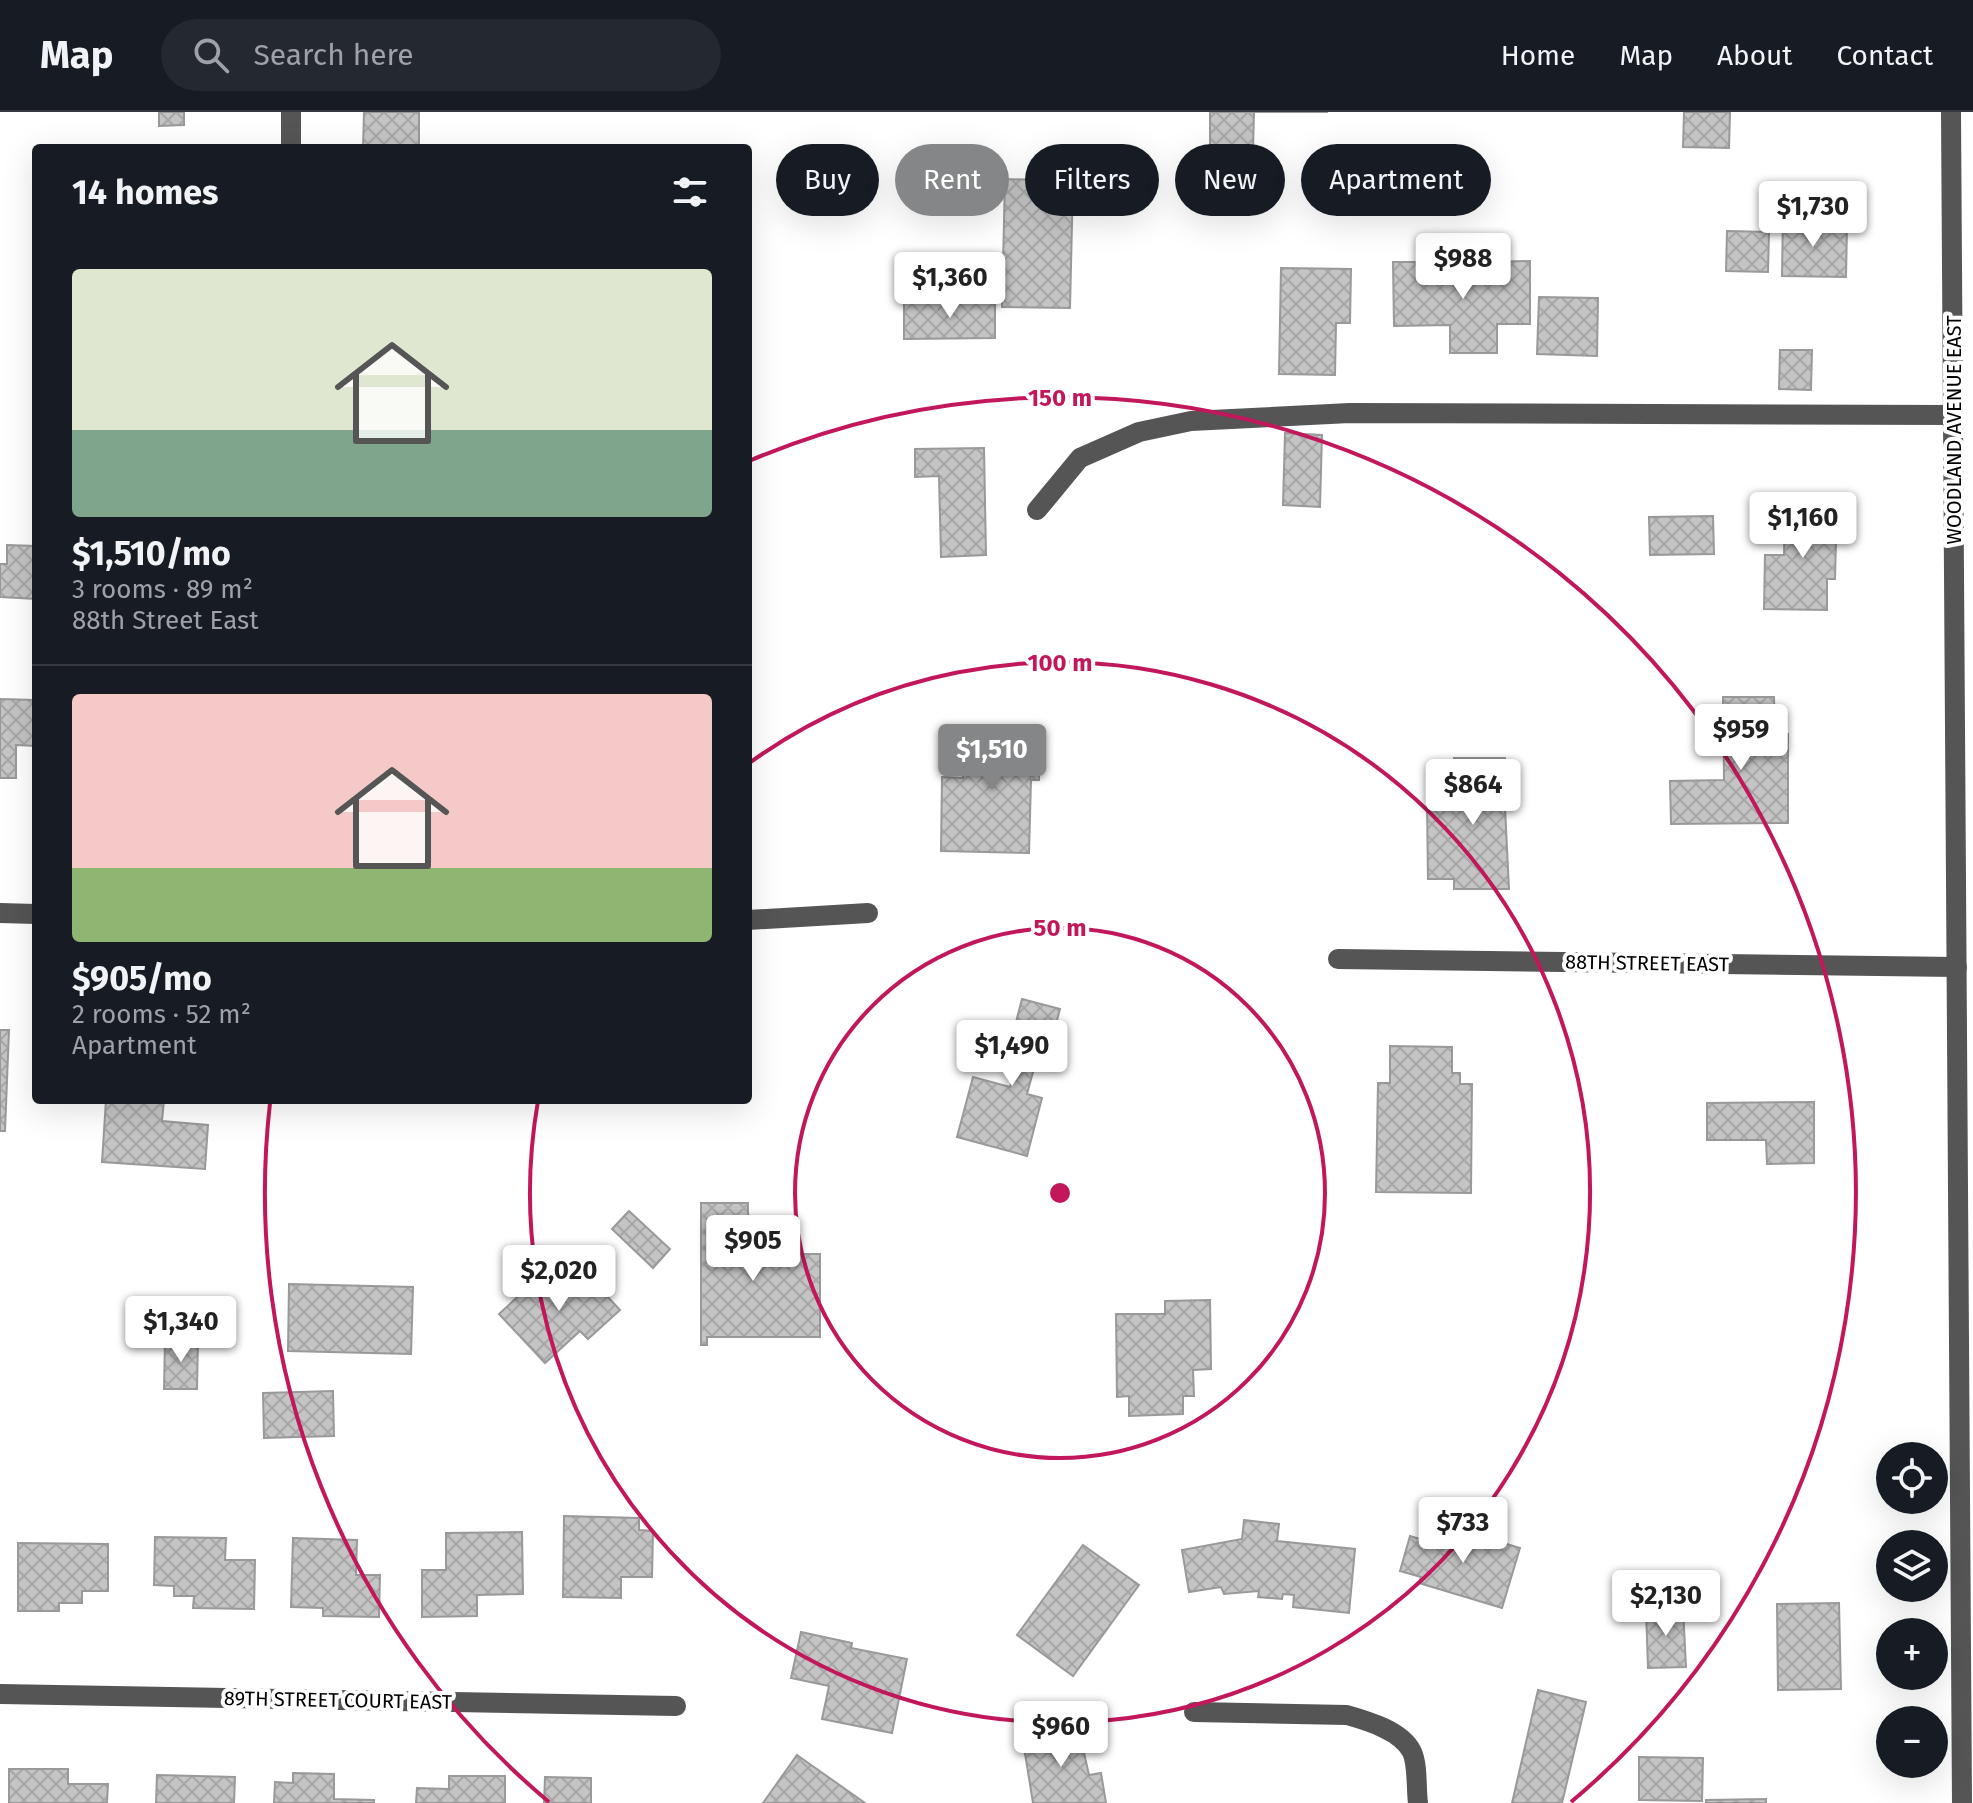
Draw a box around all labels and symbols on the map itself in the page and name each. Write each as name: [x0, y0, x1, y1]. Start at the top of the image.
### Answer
pin: $1,730: [1748, 181, 1878, 249]
pin: $988: [1416, 233, 1510, 301]
pin: $1,360: [885, 252, 1015, 320]
street label: WOODLAND AVENUE EAST: [1942, 315, 1966, 545]
text: 150 m: [1028, 384, 1092, 412]
pin: $1,160: [1738, 492, 1868, 560]
text: 100 m: [1027, 649, 1093, 677]
pin: $959: [1694, 704, 1788, 772]
pin: $1,510: [927, 724, 1057, 792]
pin: $864: [1426, 759, 1520, 827]
text: 50 m: [1034, 914, 1086, 942]
street label: 88TH STREET EAST: [1565, 950, 1730, 976]
pin: $1,490: [947, 1020, 1077, 1088]
centre of rings: [1046, 1179, 1074, 1207]
pin: $905: [706, 1215, 800, 1283]
pin: $2,020: [494, 1245, 624, 1313]
pin: $1,340: [116, 1296, 246, 1364]
pin: $733: [1416, 1497, 1510, 1565]
pin: $2,130: [1601, 1570, 1731, 1638]
street label: 89TH STREET COURT EAST: [224, 1686, 453, 1714]
pin: $960: [1014, 1701, 1108, 1769]

